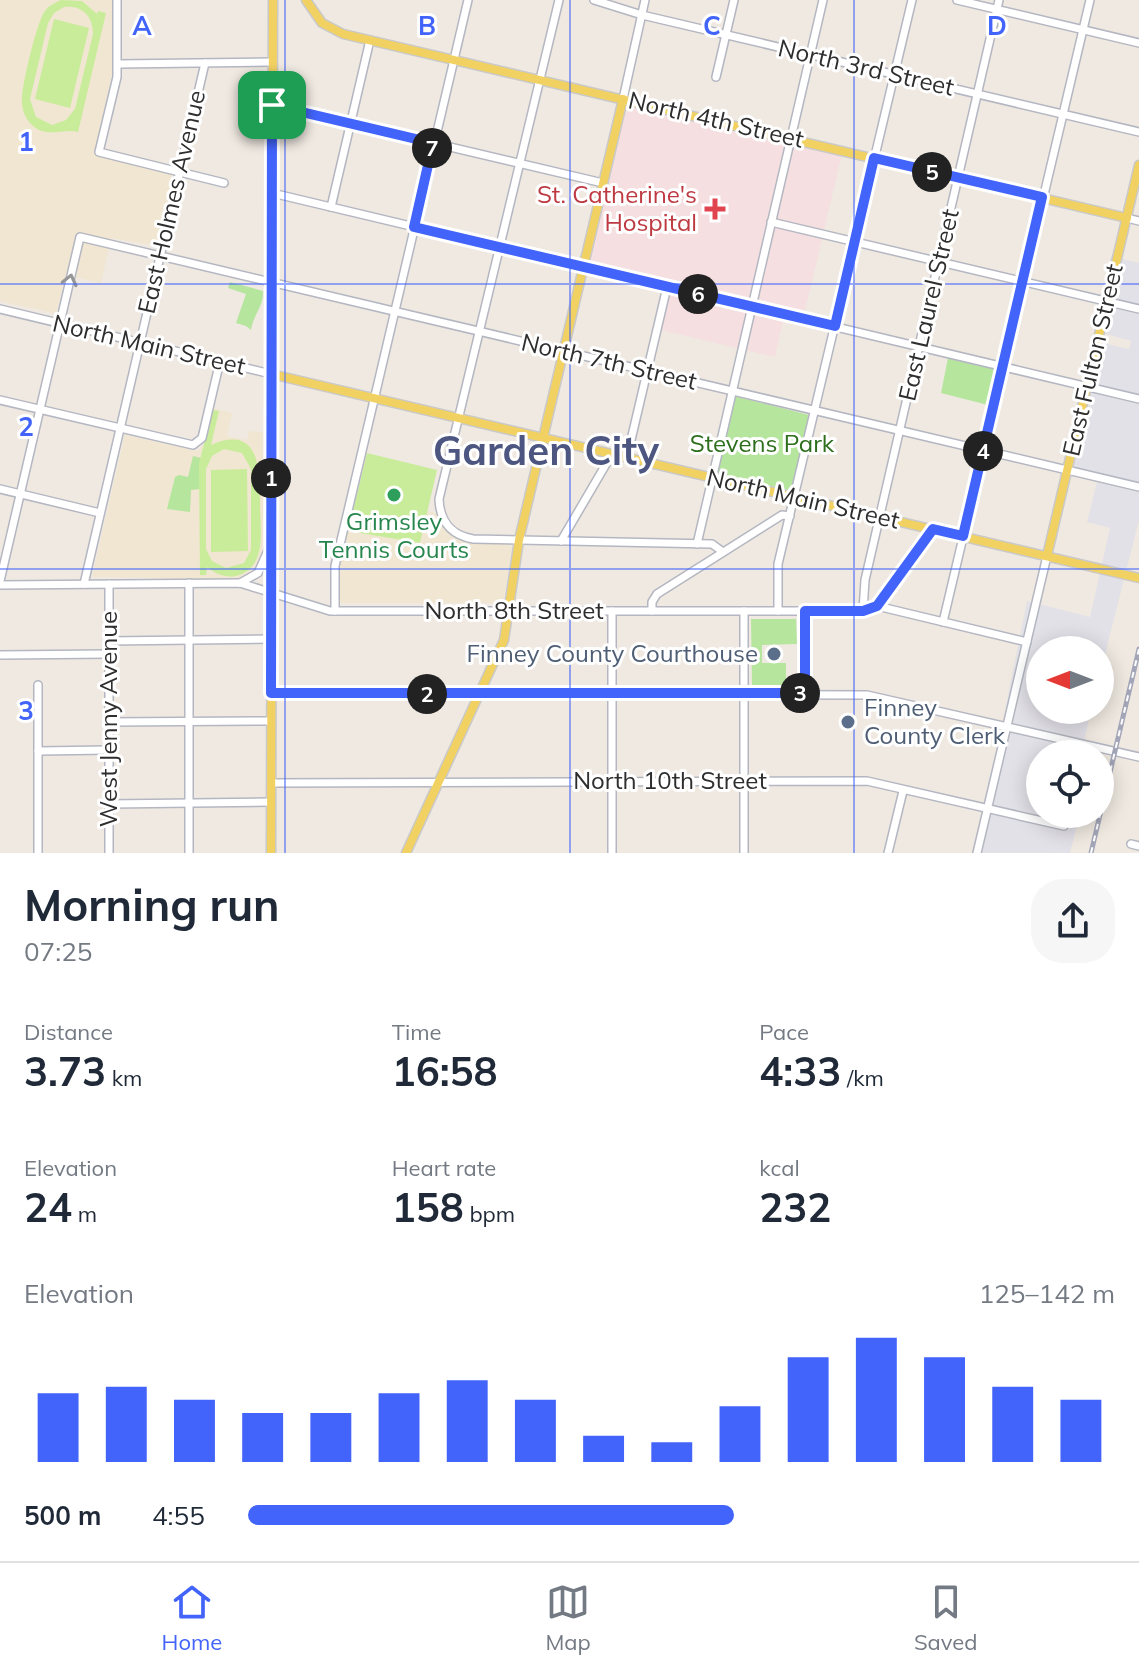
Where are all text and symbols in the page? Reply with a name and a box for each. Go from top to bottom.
text: A [132,9,152,42]
text: B [418,9,436,42]
text: C [703,9,721,42]
text: D [987,9,1007,42]
street label: North 3rd Street [775,32,957,102]
pin [238,71,306,139]
icon: arrive [250,83,294,127]
street label: North 4th Street [626,84,807,154]
street label: East Holmes Avenue [131,87,211,316]
text: 1 [18,125,34,158]
pin: 7 [412,128,452,168]
text: 7 [425,134,439,162]
pin: 5 [912,152,952,192]
text: 5 [925,158,939,186]
place label: St. Catherine's Hospital [537,179,697,237]
marker: St. Catherine's Hospital [704,198,726,220]
street label: East Laurel Street [891,206,965,404]
street label: East Fulton Street [1055,261,1129,459]
one-way arrow [60,274,77,288]
pin: 6 [678,274,718,314]
text: 6 [691,280,705,308]
street label: North Main Street [50,307,249,381]
street label: North 7th Street [519,326,700,396]
text: 2 [18,410,34,443]
district label: Garden City [433,425,660,475]
park label: Stevens Park [690,428,835,458]
pin: 4 [963,431,1003,471]
text: 4 [976,437,990,465]
pin: 1 [251,458,291,498]
street label: North Main Street [704,461,903,535]
text: 1 [264,464,278,492]
marker: Grimsley Tennis Courts [385,486,403,504]
place label: Grimsley Tennis Courts [319,506,469,564]
street label: North 8th Street [424,595,604,625]
street label: West Jenny Avenue [93,611,123,827]
north arrow [1026,636,1114,724]
map controls [1026,636,1114,828]
place label: Finney County Courthouse [467,638,758,668]
marker: Finney County Courthouse [765,645,783,663]
pin: 3 [780,673,820,713]
pin: 2 [407,674,447,714]
text: 3 [793,679,807,707]
text: 2 [420,680,434,708]
place label: Finney County Clerk [864,692,1006,750]
text: 3 [18,694,34,727]
marker: Finney County Clerk [839,713,857,731]
button: locate [1026,740,1114,828]
street label: North 10th Street [573,765,767,795]
text: Morning run [24,877,280,932]
button: share [1031,879,1115,963]
text: 07:25 [24,935,92,968]
text: Distance [24,1018,113,1046]
text: Time [392,1018,441,1046]
text: Pace [759,1018,809,1046]
text: 3.73 [24,1046,106,1096]
text: 16:58 [392,1046,498,1096]
text: 4:33 [759,1046,841,1096]
text: km [106,1064,142,1092]
text: /km [841,1064,884,1092]
text: Elevation [24,1154,117,1182]
text: Heart rate [392,1154,496,1182]
text: kcal [759,1154,800,1182]
text: 24 [24,1182,72,1232]
text: 158 [392,1182,464,1232]
text: 232 [759,1182,831,1232]
text: m [72,1200,97,1228]
text: bpm [464,1200,515,1228]
text: Elevation [24,1277,134,1310]
text: 125–142 m [979,1277,1115,1310]
text: 500 m [24,1499,101,1532]
text: 4:55 [152,1499,205,1532]
tab: Home [162,1580,222,1656]
tab: Map [545,1580,591,1656]
tab: Saved [914,1580,977,1656]

